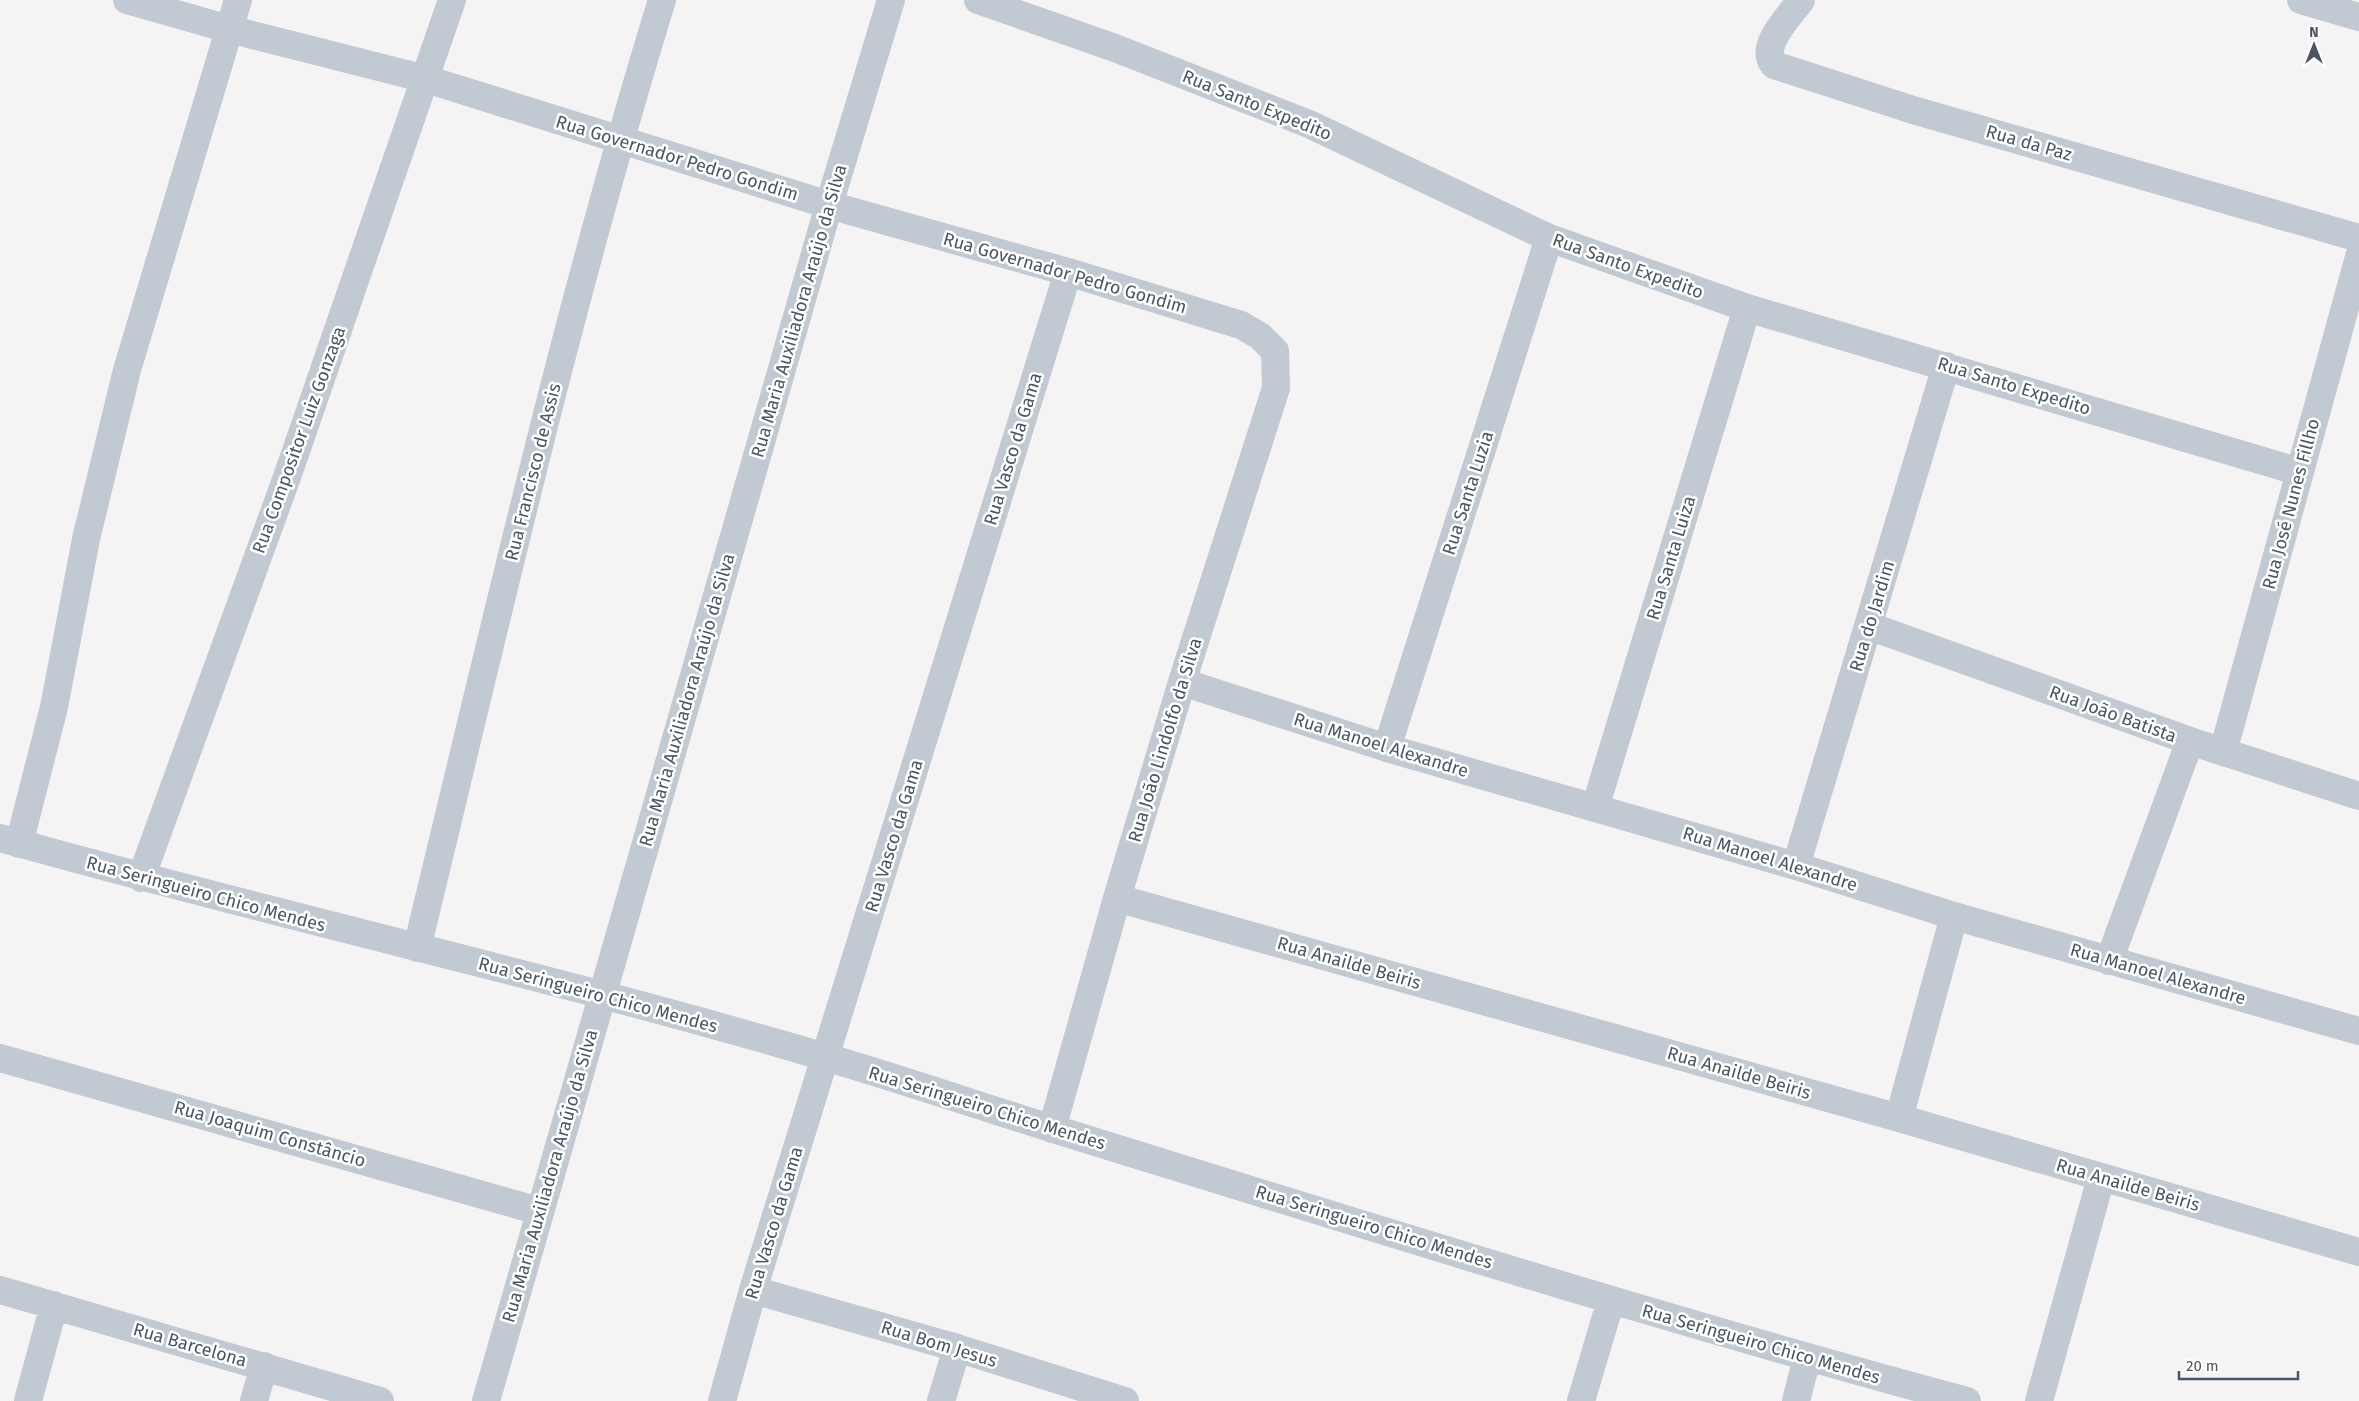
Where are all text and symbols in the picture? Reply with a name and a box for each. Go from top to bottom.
north arrow [2289,20,2339,70]
text: N [2309,24,2319,41]
street label: Rua Santo Expedito [1179,65,1335,145]
street label: Rua Governador Pedro Gondim [553,111,801,205]
street label: Rua da Paz [1983,120,2075,166]
street label: Rua Maria Auxiliadora Araújo da Silva [747,162,851,460]
street label: Rua Governador Pedro Gondim [941,228,1189,318]
street label: Rua Santo Expedito [1550,228,1706,304]
street label: Rua Compositor Luiz Gonzaga [248,323,350,557]
street label: Rua Santo Expedito [1935,352,2093,420]
street label: Rua Vasco da Gama [979,370,1047,528]
street label: Rua Francisco de Assis [500,381,566,563]
street label: Rua José Nunes Fillho [2258,416,2324,592]
street label: Rua Santa Luzia [1438,428,1498,558]
street label: Rua Santa Luiza [1642,493,1700,623]
street label: Rua Maria Auxiliadora Araújo da Silva [635,551,739,849]
street label: Rua do Jardim [1845,558,1899,674]
street label: Rua João Lindolfo da Silva [1123,635,1207,845]
street label: Rua João Batista [2046,681,2180,747]
street label: Rua Manoel Alexandre [1291,708,1471,782]
street label: Rua Vasco da Gama [860,757,928,915]
street label: Rua Manoel Alexandre [1680,822,1860,896]
street label: Rua Seringueiro Chico Mendes [84,851,328,937]
street label: Rua Anailde Beiris [1275,932,1423,994]
street label: Rua Manoel Alexandre [2068,938,2248,1010]
street label: Rua Seringueiro Chico Mendes [476,952,720,1038]
street label: Rua Maria Auxiliadora Araújo da Silva [498,1027,602,1325]
street label: Rua Anailde Beiris [1665,1042,1813,1104]
street label: Rua Seringueiro Chico Mendes [866,1061,1108,1155]
street label: Rua Joaquim Constâncio [172,1096,368,1172]
street label: Rua Vasco da Gama [740,1144,808,1302]
street label: Rua Anailde Beiris [2054,1154,2202,1216]
street label: Rua Seringueiro Chico Mendes [1253,1180,1495,1274]
street label: Rua Seringueiro Chico Mendes [1639,1299,1883,1389]
street label: Rua Bom Jesus [878,1316,1000,1372]
street label: Rua Barcelona [131,1318,249,1372]
scale bar [2179,1348,2298,1380]
text: 20 m [2186,1357,2219,1375]

